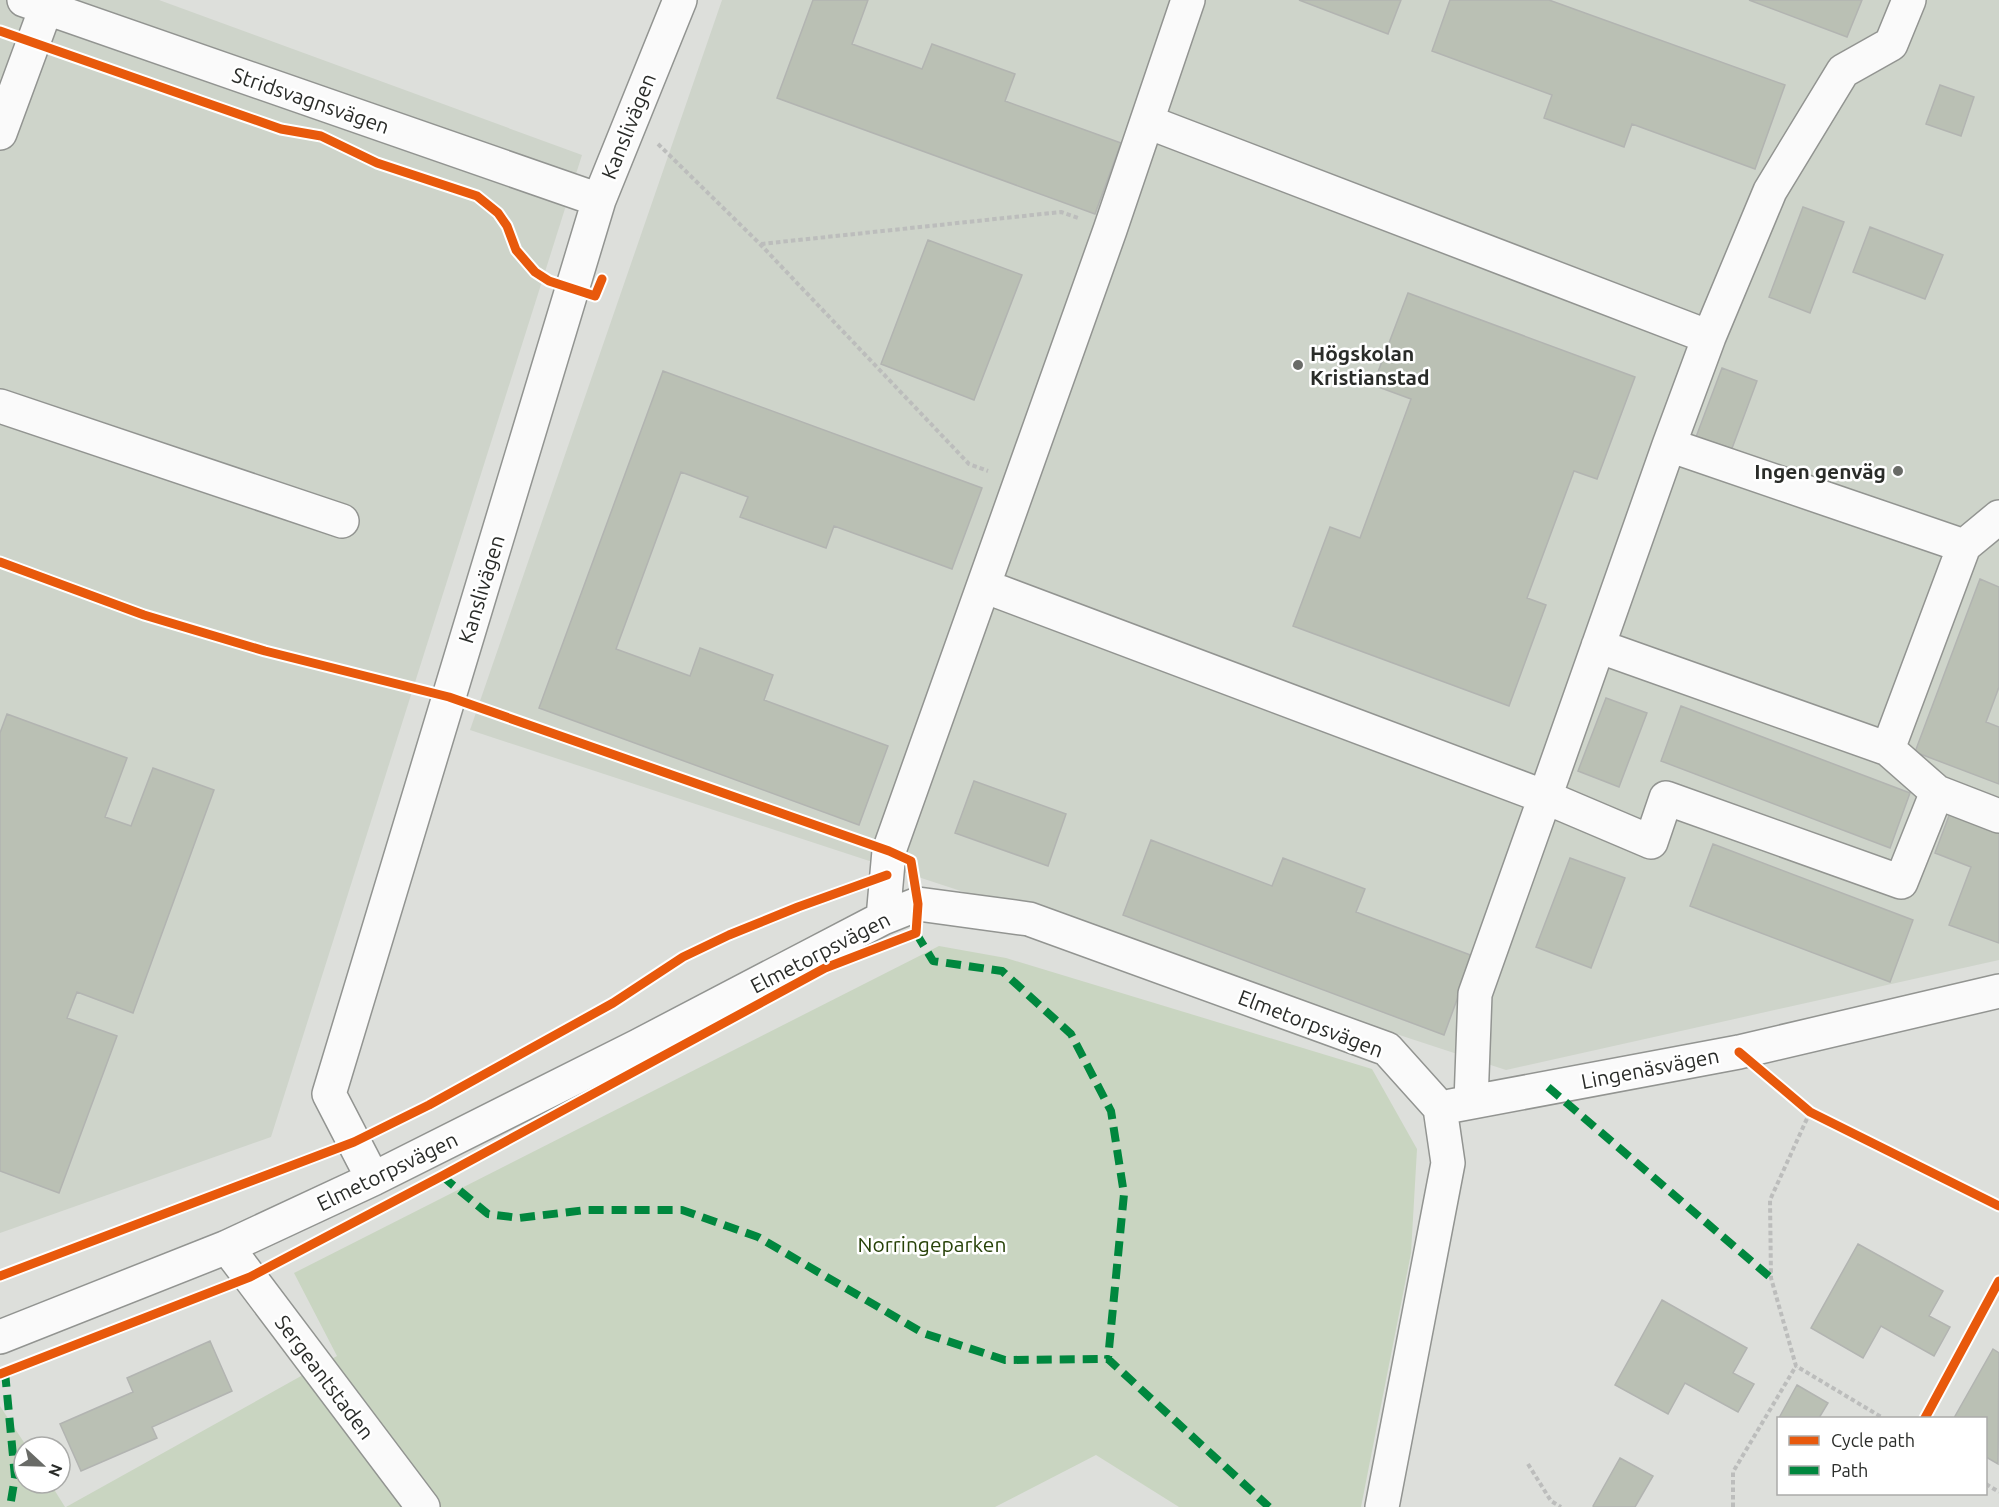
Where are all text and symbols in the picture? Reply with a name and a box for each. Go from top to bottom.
street label: Stridsvagnsvägen [229,62,393,138]
street label: Kanslivägen [596,70,660,182]
place label: Högskolan Kristianstad [1310,341,1430,389]
marker: Högskolan Kristianstad [1291,358,1305,372]
place label: Ingen genväg [1754,459,1886,483]
marker: Ingen genväg [1891,464,1905,478]
street label: Kanslivägen [453,532,509,646]
street label: Elmetorpsvägen [746,906,894,998]
street label: Elmetorpsvägen [1235,984,1387,1062]
street label: Lingenäsvägen [1579,1043,1721,1093]
street label: Elmetorpsvägen [313,1127,461,1215]
park label: Norringeparken [858,1232,1006,1256]
street label: Sergeantstaden [271,1310,379,1444]
legend [1777,1417,1987,1495]
text: Cycle path [1831,1430,1915,1450]
north arrow [12,1435,72,1495]
text: Path [1831,1460,1868,1480]
text: N [45,1462,66,1480]

